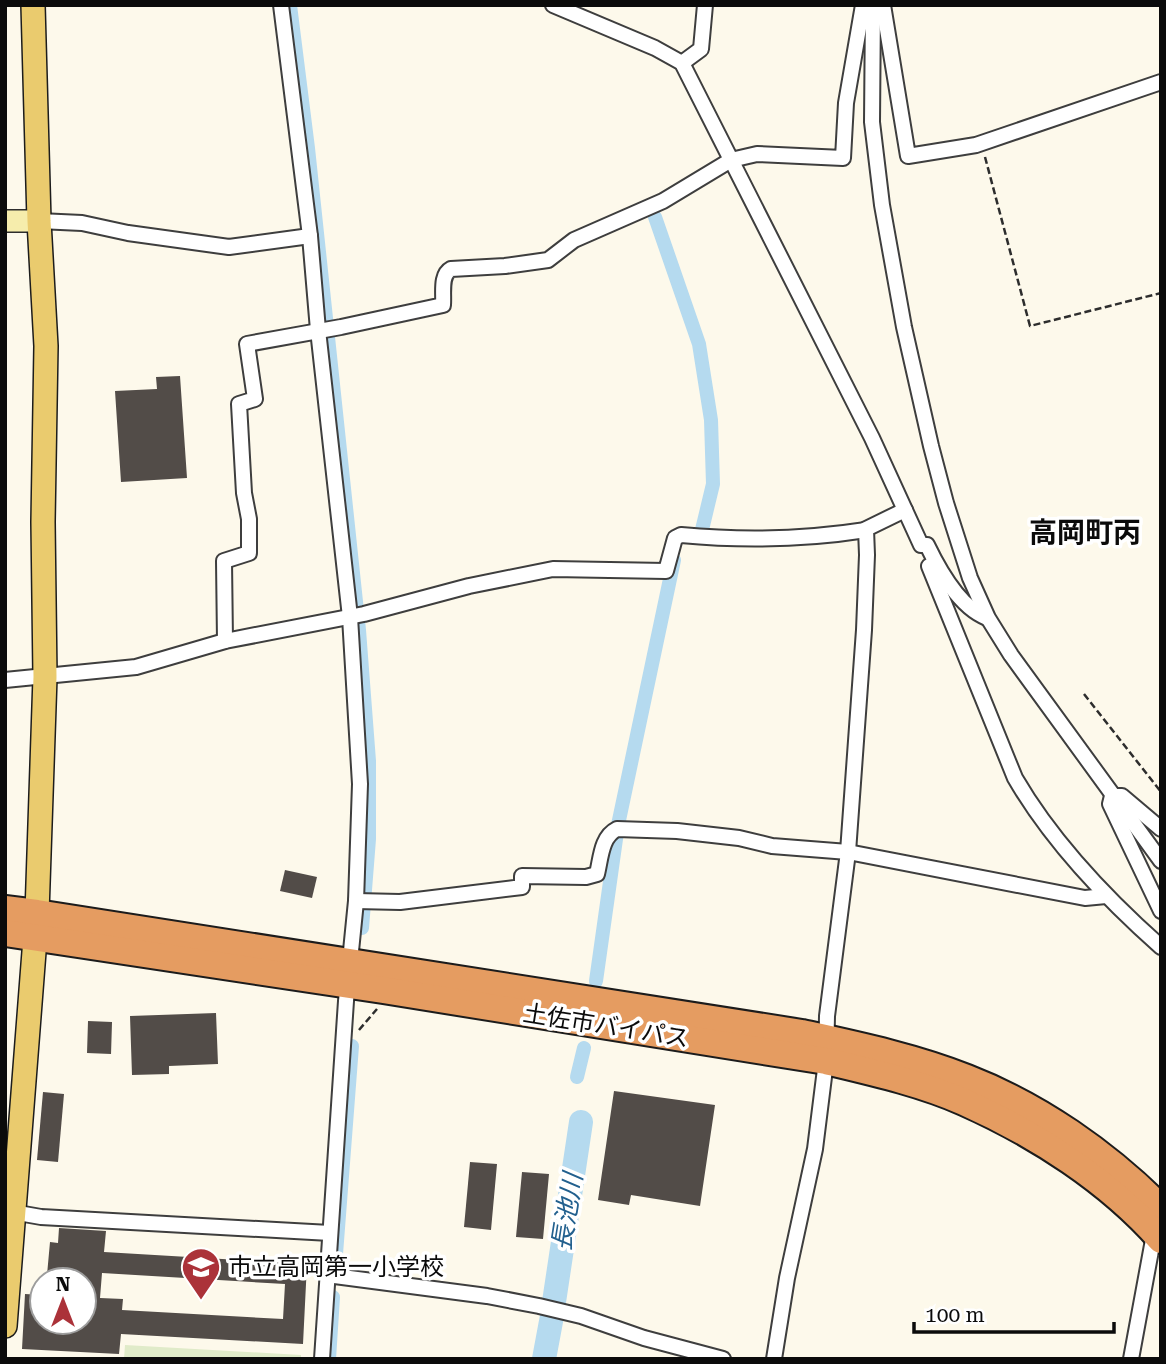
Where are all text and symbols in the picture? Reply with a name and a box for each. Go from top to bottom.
district label: 高岡町丙 [1029,516,1141,549]
street label: 土佐市バイパス [521,999,691,1053]
water label: 長池川 [546,1168,588,1253]
school or university icon: 市立高岡第一小学校 [180,1246,222,1301]
place label: 市立高岡第一小学校 [228,1253,444,1281]
north arrow [28,1266,98,1336]
text: N [56,1273,71,1296]
scale bar [914,1290,1114,1334]
text: 100 m [925,1303,985,1327]

